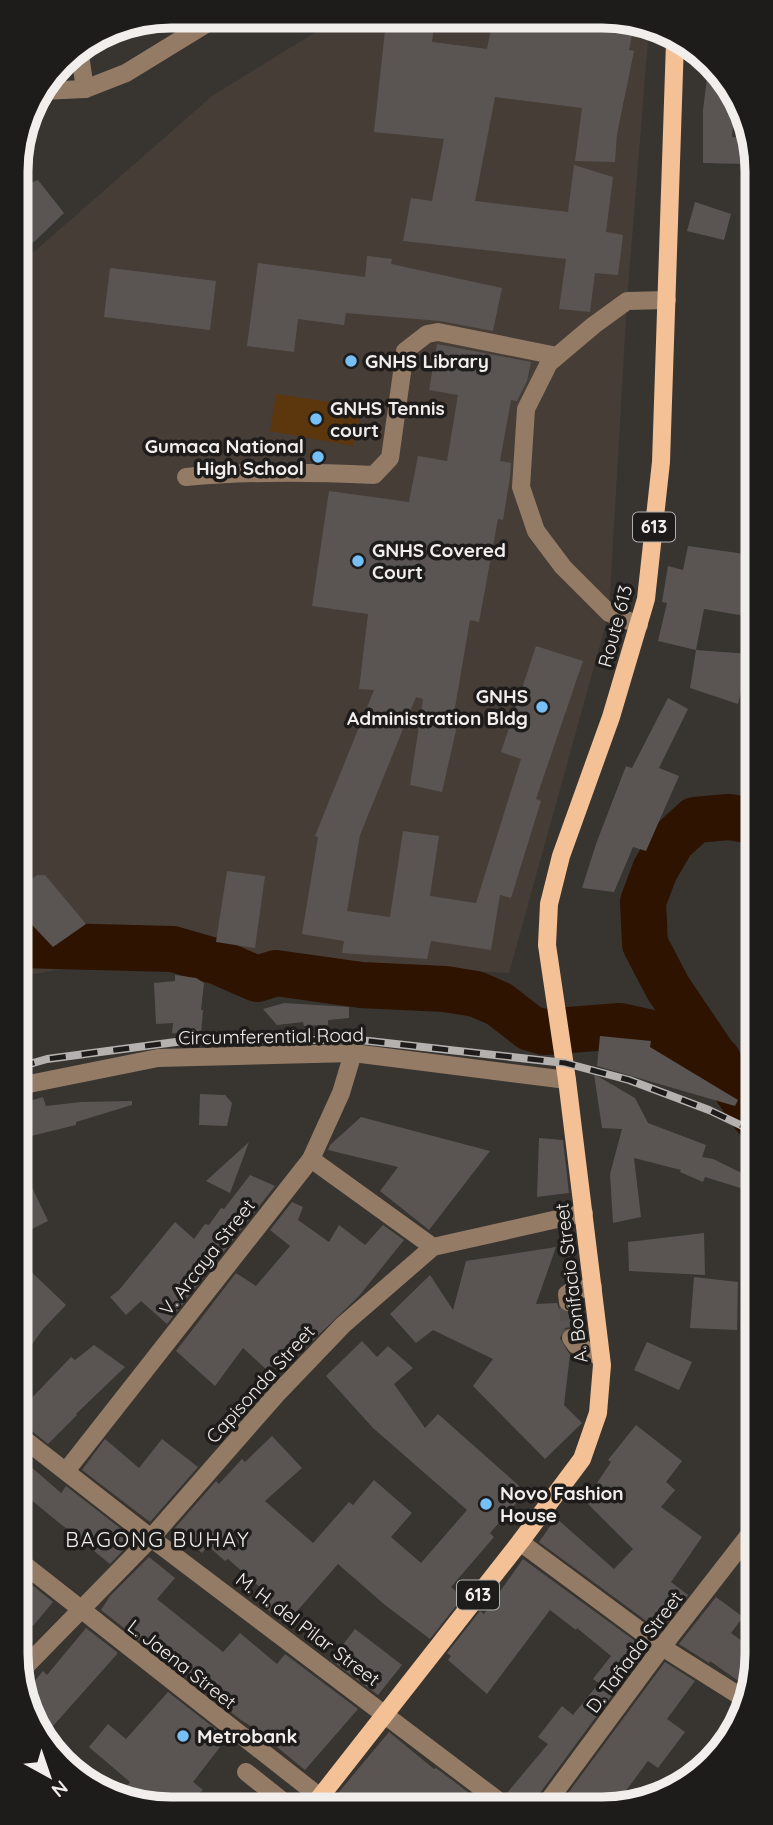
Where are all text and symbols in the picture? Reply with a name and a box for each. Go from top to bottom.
place label: GNHS Library [365,349,489,373]
marker: GNHS Library [343,353,359,369]
place label: GNHS Tennis court [330,396,445,442]
marker: GNHS Tennis court [308,411,324,427]
place label: Gumaca National High School [145,434,304,480]
marker: Gumaca National High School [310,449,326,465]
road number: 613 [633,512,675,542]
place label: GNHS Covered Court [372,538,506,584]
marker: GNHS Covered Court [350,553,366,569]
street label: Route 613 [592,582,638,670]
place label: GNHS Administration Bldg [347,684,528,730]
marker: GNHS Administration Bldg [534,699,550,715]
street label: Circumferential Road [178,1022,364,1050]
street label: V. Arcaya Street [154,1194,260,1320]
street label: A. Bonifacio Street [549,1202,593,1364]
street label: Capisonda Street [201,1320,319,1448]
place label: Novo Fashion House [500,1481,624,1527]
marker: Novo Fashion House [478,1496,494,1512]
district label: BAGONG BUHAY [65,1526,251,1552]
street label: M. H. del Pilar Street [231,1567,385,1691]
road number: 613 [457,1580,499,1610]
street label: D. Tañada Street [580,1586,688,1718]
street label: L. Jaena Street [123,1614,241,1714]
place label: Metrobank [197,1724,297,1748]
marker: Metrobank [175,1728,191,1744]
north arrow [14,1741,84,1811]
text: N [47,1775,73,1803]

